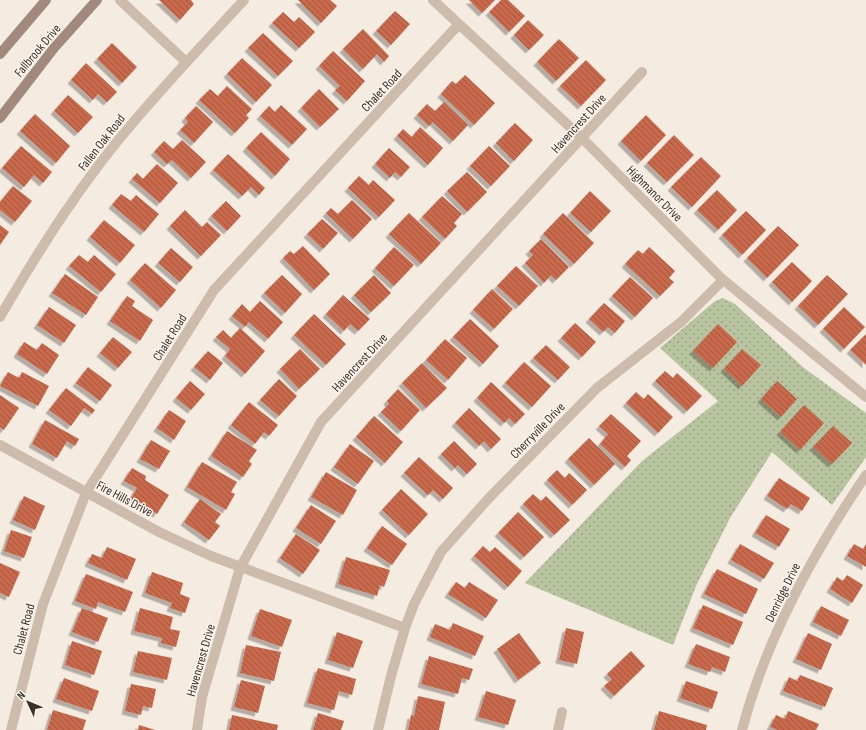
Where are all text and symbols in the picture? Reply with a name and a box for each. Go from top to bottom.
street label: Fallbrook Drive [11,21,64,80]
street label: Chalet Road [358,66,405,115]
street label: Havencrest Drive [548,91,610,157]
street label: Fallen Oak Road [75,111,129,174]
street label: Highmanor Drive [623,162,686,225]
street label: Chalet Road [149,311,190,364]
street label: Havencrest Drive [328,330,391,395]
street label: Cherryville Drive [507,399,568,462]
street label: Fire Hills Drive [94,477,156,520]
street label: Denridge Drive [762,560,804,625]
street label: Chalet Road [9,602,38,657]
street label: Havencrest Drive [183,622,219,698]
north arrow [8,682,48,722]
text: N [14,689,28,702]

